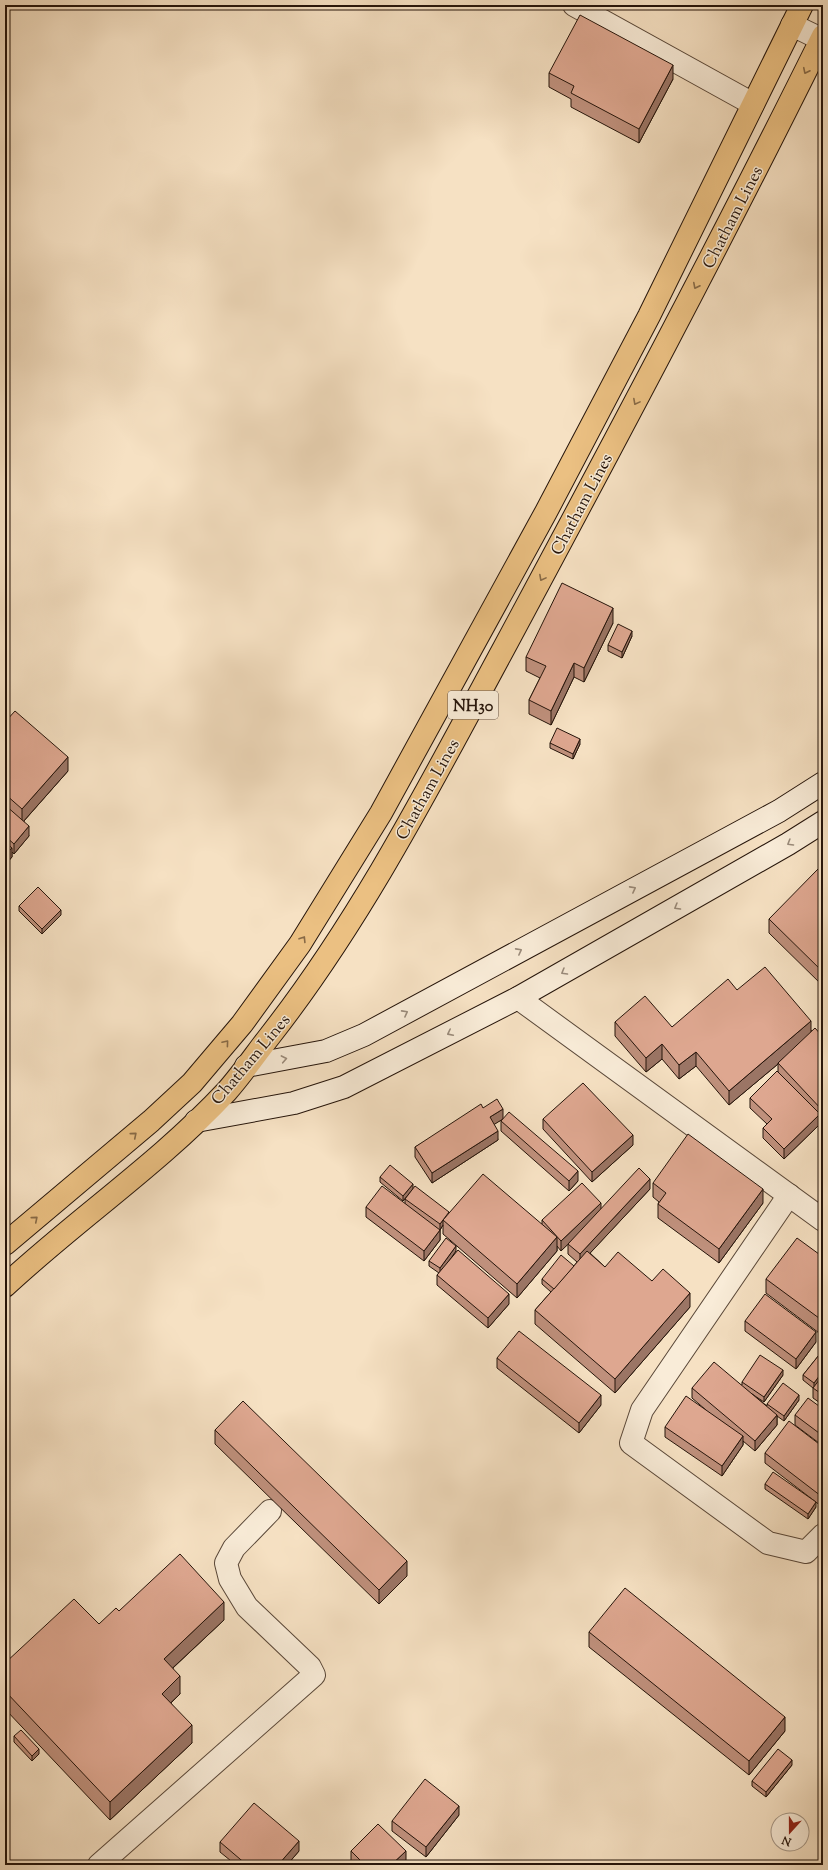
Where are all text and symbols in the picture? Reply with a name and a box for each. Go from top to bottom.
one-way arrow [803,66,810,74]
street label: Chatham Lines [698,162,770,273]
one-way arrow [693,282,701,290]
one-way arrow [634,398,641,405]
street label: Chatham Lines [546,449,620,560]
one-way arrow [539,574,546,581]
road number: NH30 [448,691,498,719]
street label: Chatham Lines [391,735,467,845]
one-way arrow [787,838,794,845]
one-way arrow [629,887,637,894]
one-way arrow [674,903,681,910]
one-way arrow [298,936,306,943]
one-way arrow [515,948,522,956]
one-way arrow [561,967,568,974]
street label: Chatham Lines [206,1009,297,1111]
one-way arrow [400,1010,408,1017]
one-way arrow [446,1028,454,1036]
one-way arrow [221,1040,228,1048]
one-way arrow [281,1055,287,1063]
one-way arrow [130,1133,137,1140]
one-way arrow [30,1216,38,1223]
north arrow [770,1812,810,1852]
text: N [780,1831,795,1850]

